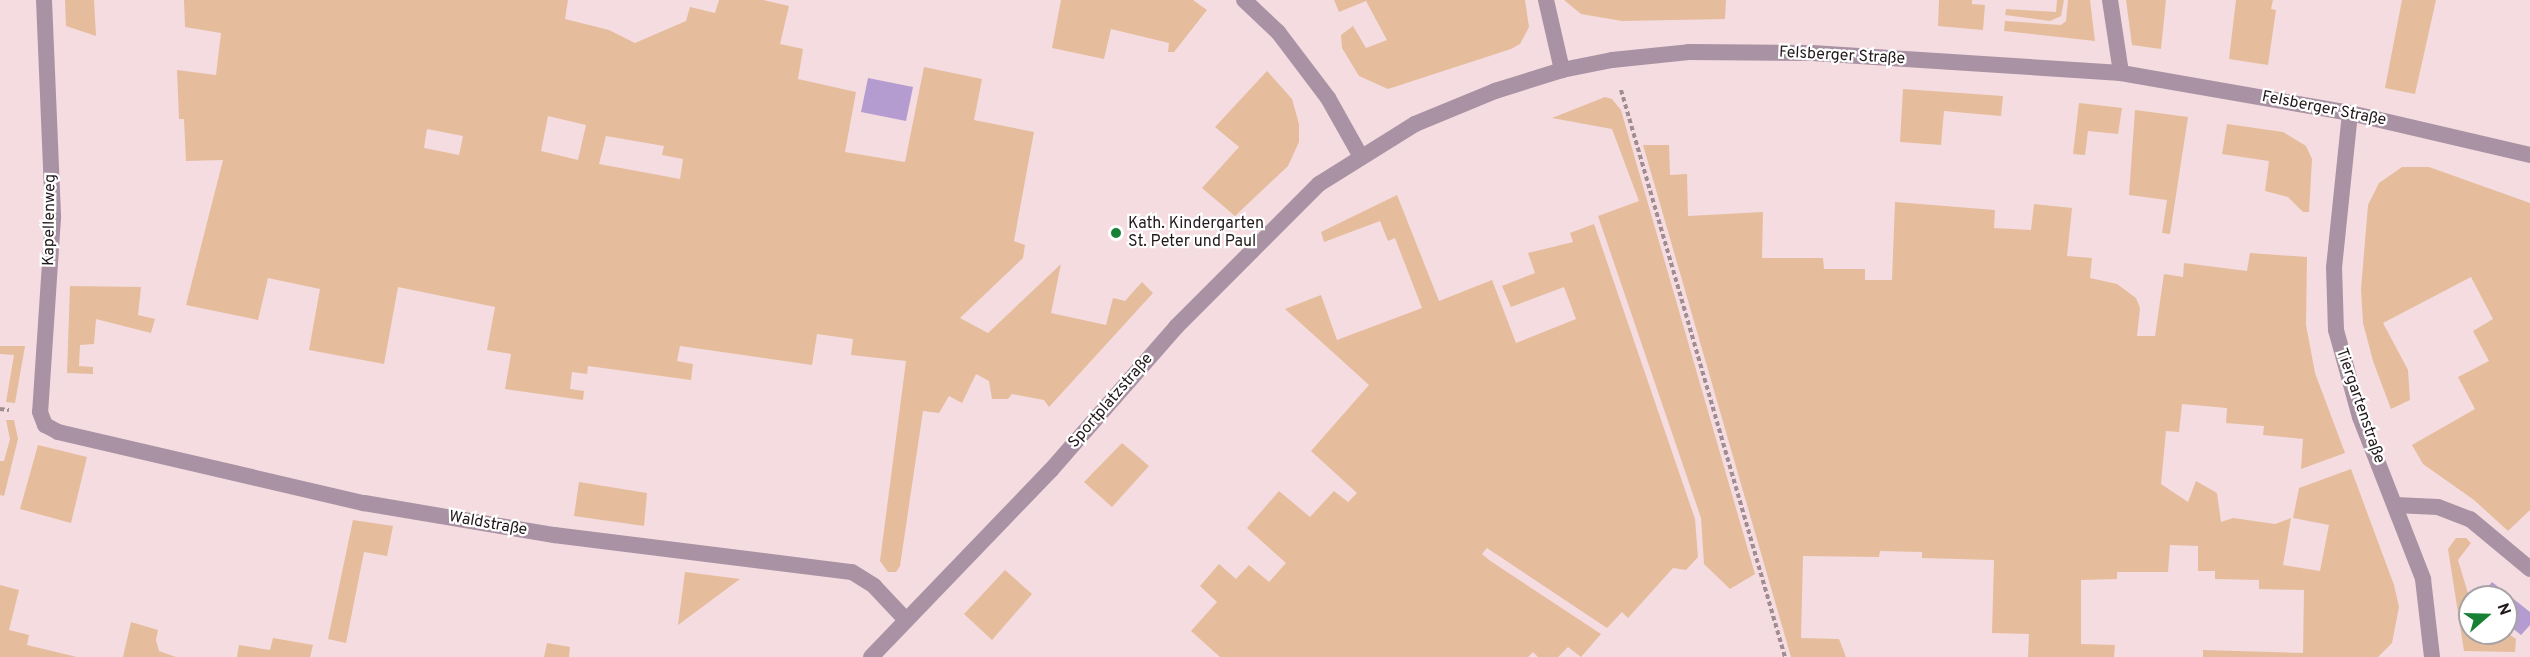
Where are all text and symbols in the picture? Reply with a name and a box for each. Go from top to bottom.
street label: Felsberger Straße [1779,43,1905,69]
street label: Felsberger Straße [2260,88,2388,130]
street label: Kapellenweg [40,174,60,266]
place label: Kath. Kindergarten St. Peter und Paul [1128,214,1264,252]
marker: Kath. Kindergarten St. Peter und Paul [1109,226,1123,240]
street label: Tiergartenstraße [2331,346,2389,466]
street label: Sportplatzstraße [1065,350,1157,452]
street label: Waldstraße [447,508,529,540]
north arrow [2458,585,2518,645]
text: N [2492,601,2514,618]

